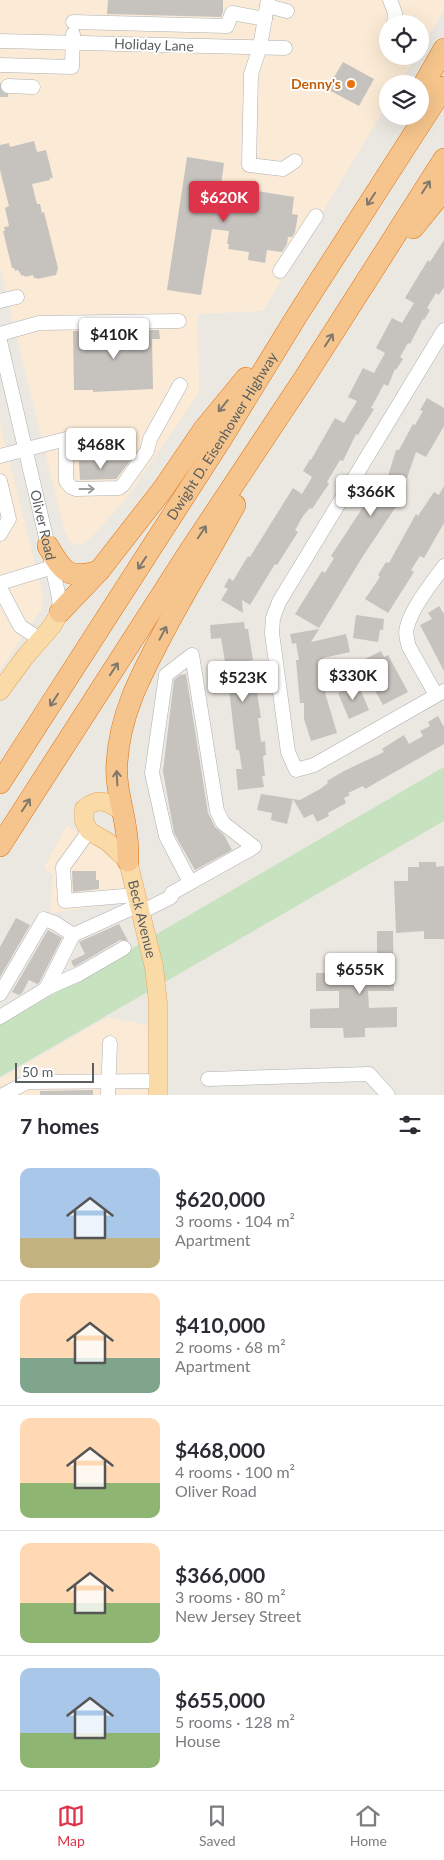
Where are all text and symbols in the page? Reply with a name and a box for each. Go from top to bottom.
map controls [379,15,429,125]
button: locate [379,15,429,65]
street label: Holiday Lane [114,35,194,54]
place label: Denny's [291,75,341,92]
button: layers [379,75,429,125]
marker: Denny's [345,78,357,90]
pin: $620K [189,180,259,223]
one-way arrow [421,180,431,194]
text: $620K [200,187,248,206]
one-way arrow [366,192,376,206]
pin: $410K [79,318,149,360]
text: $410K [90,324,138,343]
one-way arrow [325,333,335,347]
street label: Dwight D. Eisenhower Highway [163,348,281,523]
one-way arrow [217,399,228,412]
pin: $468K [66,428,136,470]
text: $468K [77,434,125,453]
pin: $366K [336,474,406,517]
text: $366K [347,481,395,500]
one-way arrow [78,484,94,494]
street label: Oliver Road [27,488,60,562]
one-way arrow [197,525,208,539]
one-way arrow [137,556,147,570]
one-way arrow [159,626,168,641]
pin: $330K [318,658,388,701]
pin: $523K [208,660,278,703]
one-way arrow [110,662,120,676]
text: $330K [329,665,377,684]
text: $523K [219,667,267,686]
one-way arrow [49,692,59,706]
one-way arrow [113,770,122,786]
one-way arrow [22,799,32,813]
street label: Beck Avenue [125,878,160,960]
pin: $655K [325,952,395,995]
text: $655K [336,959,384,978]
scale bar [15,1060,94,1083]
text: 50 m [22,1063,53,1080]
icon: filters [396,1111,424,1139]
text: 7 homes [20,1113,99,1138]
text: $620,000 [175,1186,265,1211]
icon: home [60,1188,120,1248]
text: 3 rooms · 104 m² [175,1211,295,1230]
text: Apartment [175,1230,250,1249]
text: $410,000 [175,1312,265,1337]
icon: home [60,1313,120,1373]
text: 2 rooms · 68 m² [175,1337,286,1356]
text: Apartment [175,1356,250,1375]
text: $468,000 [175,1437,265,1462]
icon: home [60,1438,120,1498]
text: 4 rooms · 100 m² [175,1462,295,1481]
text: Oliver Road [175,1481,257,1500]
text: $366,000 [175,1562,265,1587]
icon: home [60,1563,120,1623]
text: 3 rooms · 80 m² [175,1587,286,1606]
text: New Jersey Street [175,1606,301,1625]
text: $655,000 [175,1687,265,1712]
icon: home [60,1688,120,1748]
text: 5 rooms · 128 m² [175,1712,295,1731]
text: House [175,1731,220,1750]
tab: Map [57,1802,85,1849]
tab: Saved [199,1802,236,1849]
tab: Home [350,1802,387,1849]

